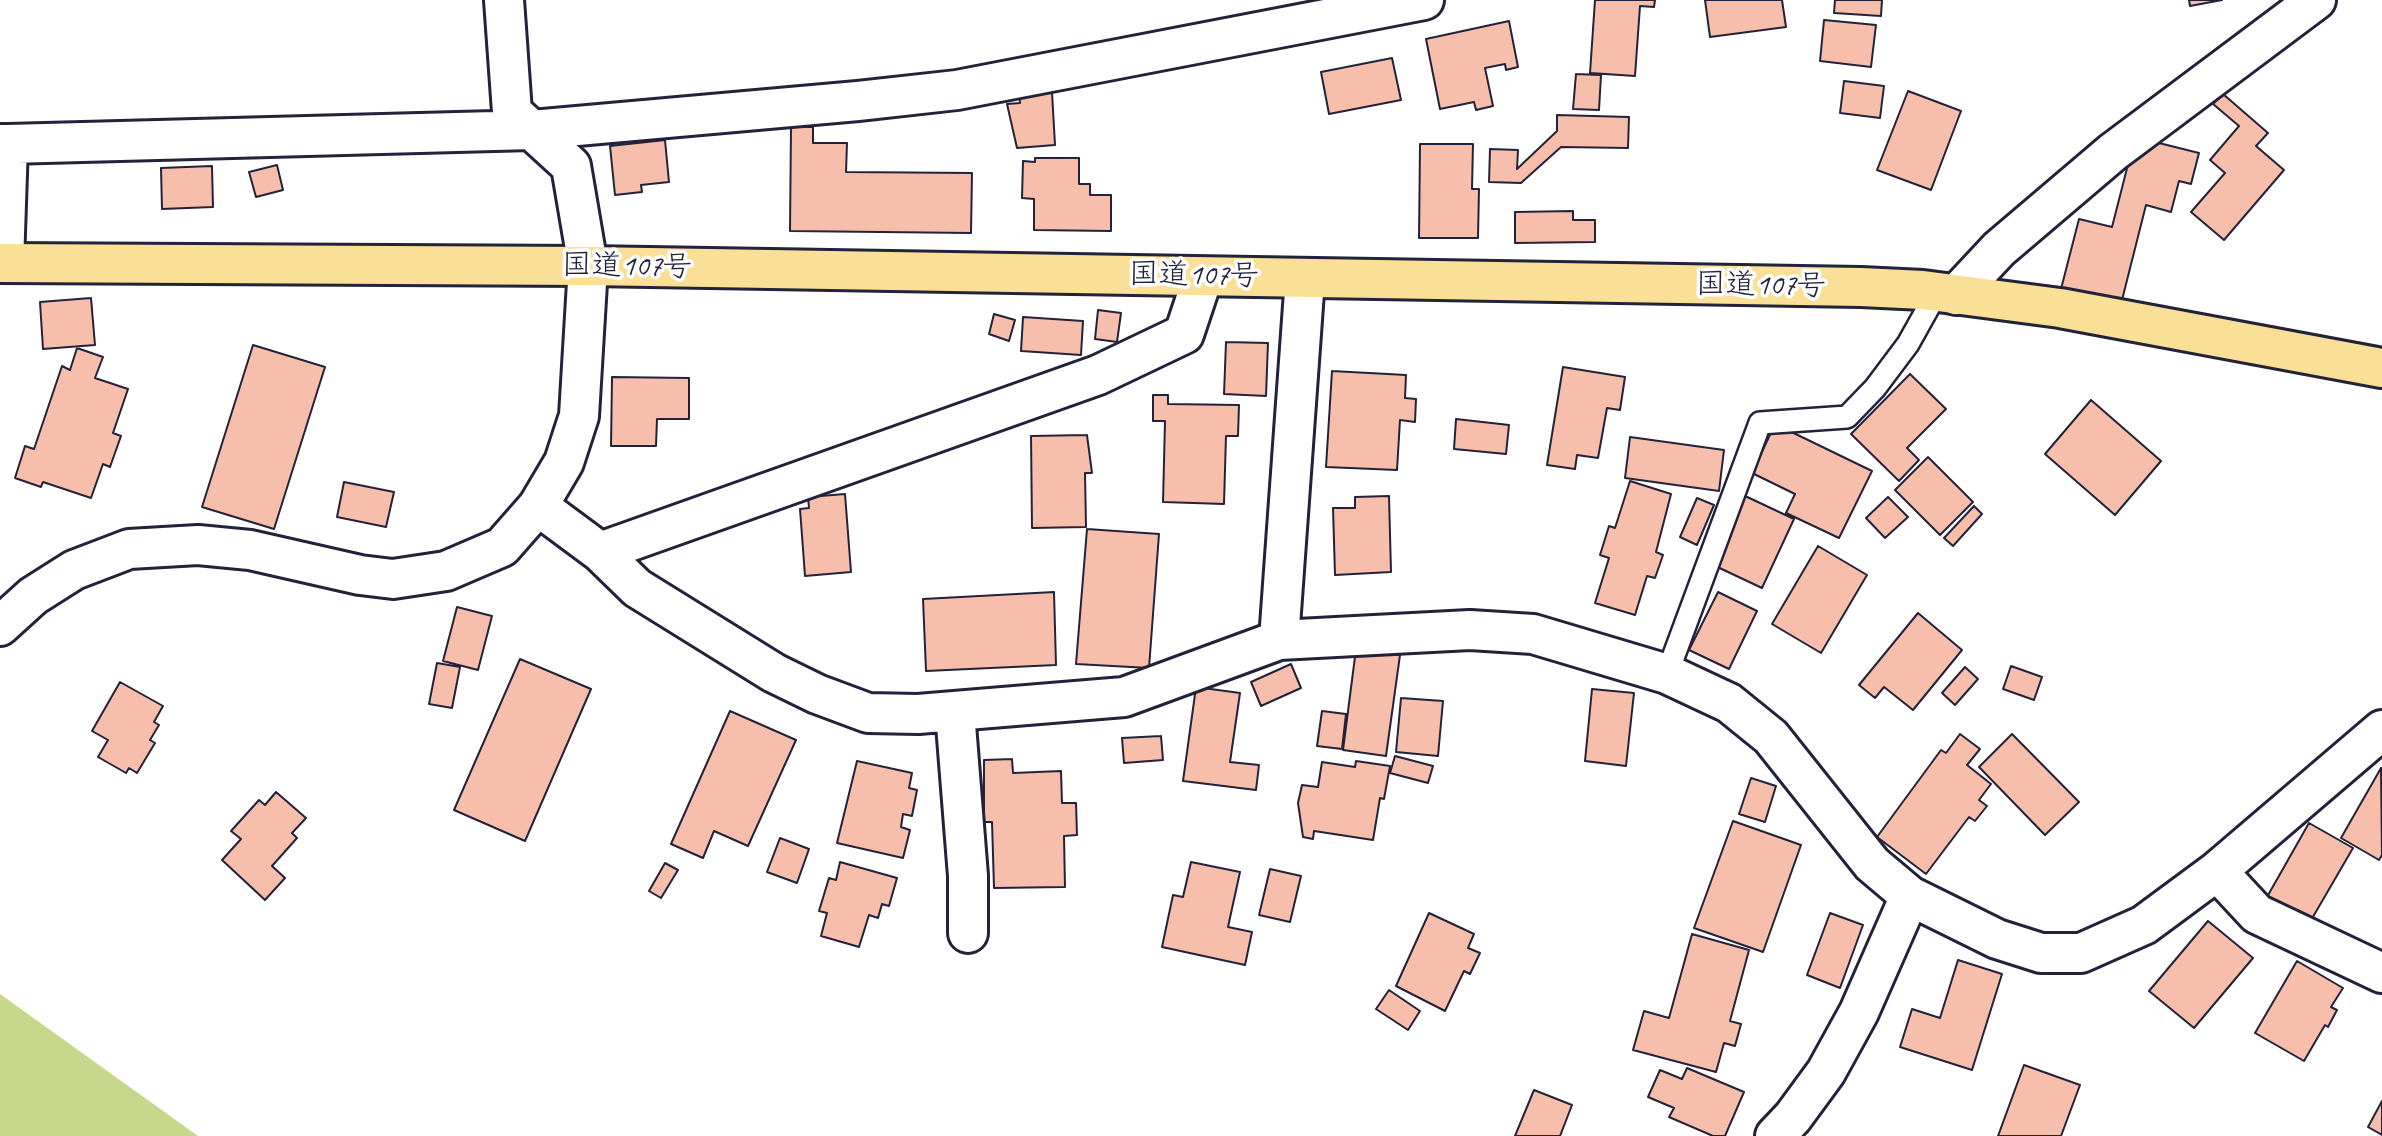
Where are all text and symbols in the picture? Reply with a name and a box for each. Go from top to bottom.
street label: 国道107号 [561,248,693,286]
street label: 国道107号 [1128,257,1260,295]
street label: 国道107号 [1695,267,1827,305]

